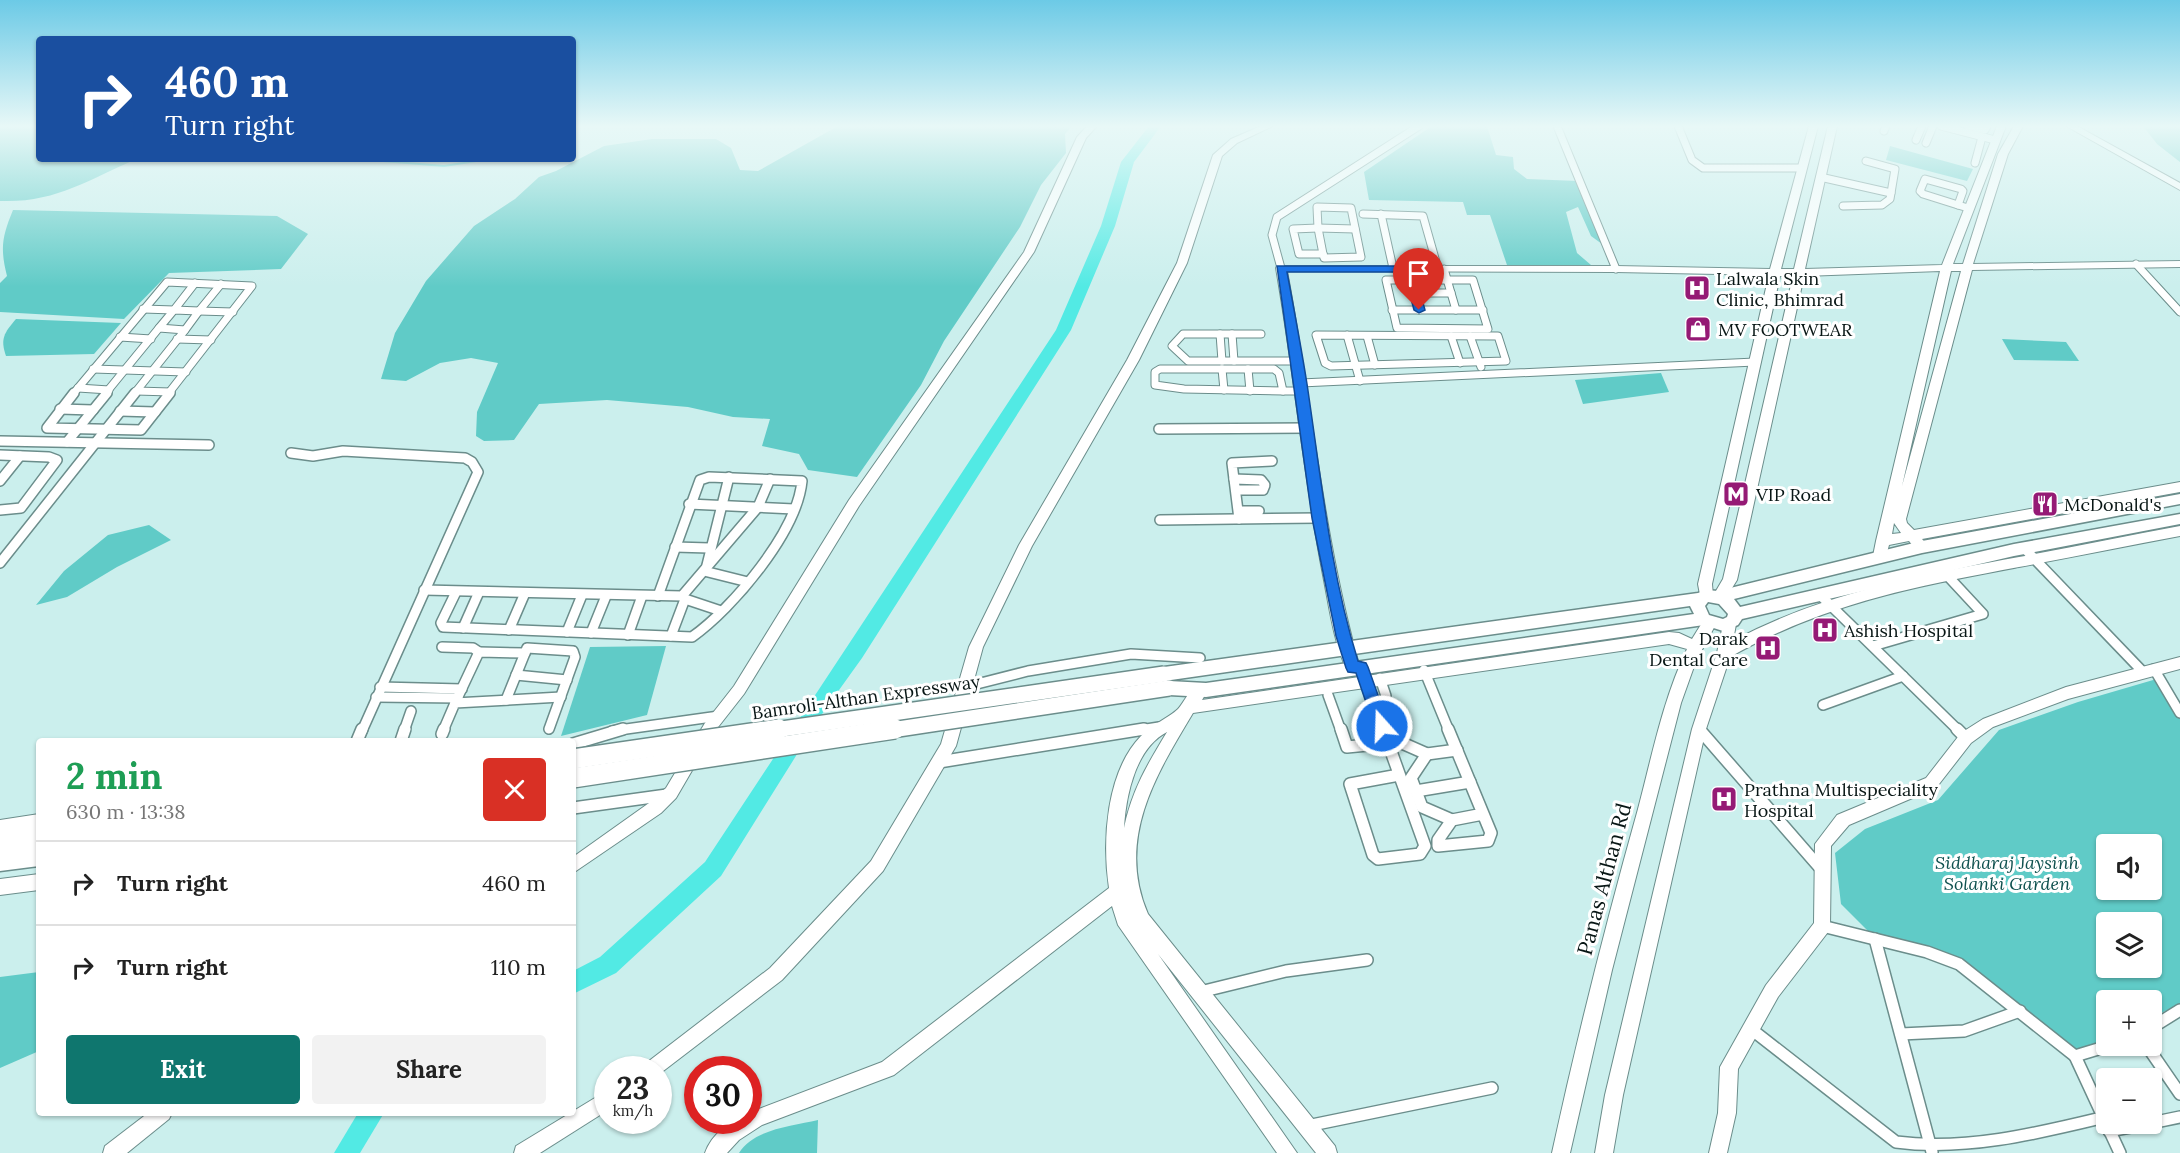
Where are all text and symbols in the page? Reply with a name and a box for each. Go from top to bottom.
text: 460 m [165,55,289,109]
icon: right [66,60,144,138]
text: Turn right [165,108,294,142]
pin [1393,248,1444,310]
icon: arrive [1402,257,1435,290]
place label: Lalwala Skin Clinic, Bhimrad [1716,267,1844,311]
hospital icon: Lalwala Skin Clinic, Bhimrad [1682,273,1712,303]
shop icon: MV FOOTWEAR [1683,314,1713,344]
place label: MV FOOTWEAR [1718,318,1853,341]
metro station icon: VIP Road [1721,479,1751,509]
place label: VIP Road [1755,483,1831,506]
restaurant icon: McDonald's [2030,489,2060,519]
place label: McDonald's [2064,493,2162,516]
hospital icon: Ashish Hospital [1810,615,1840,645]
place label: Ashish Hospital [1843,619,1973,642]
place label: Darak Dental Care [1649,627,1748,671]
hospital icon: Darak Dental Care [1753,633,1783,663]
street label: Bamroli-Althan Expressway [750,670,982,724]
position arrow [1350,694,1414,758]
text: 2 min [66,753,163,799]
button: close [483,758,546,821]
place label: Prathna Multispeciality Hospital [1744,778,1939,822]
hospital icon: Prathna Multispeciality Hospital [1709,784,1739,814]
text: 630 m · 13:38 [66,799,186,824]
street label: Panas Althan Rd [1571,800,1637,958]
map controls [2096,834,2162,1134]
button: sound [2096,834,2162,900]
park label: Siddharaj Jaysinh Solanki Garden [1935,851,2080,895]
icon: right [66,867,99,900]
text: Turn right [117,869,228,897]
text: 460 m [482,869,546,897]
button: layers [2096,912,2162,978]
icon: right [66,951,99,984]
text: Turn right [117,953,228,981]
text: 110 m [491,953,546,981]
button: + [2096,990,2162,1056]
button: Exit [66,1035,300,1104]
button: Share [312,1035,546,1104]
speed limit sign: 30 [684,1056,762,1134]
button: − [2096,1068,2162,1134]
text: 23 [617,1069,649,1107]
text: km/h [613,1101,653,1120]

